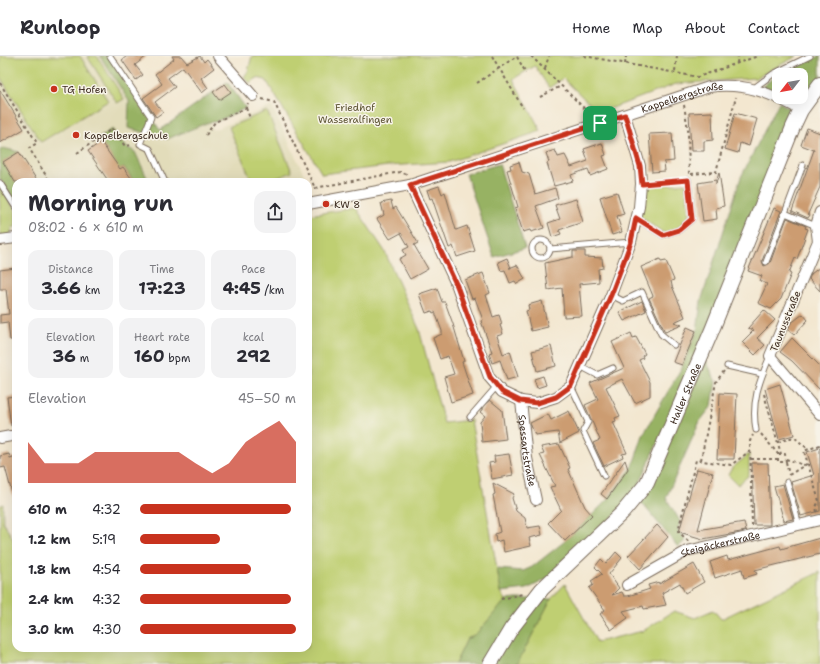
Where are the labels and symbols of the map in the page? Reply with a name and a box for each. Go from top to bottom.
north arrow [772,68,808,104]
street label: Kappelbergstraße [639,80,724,116]
place label: TG Hofen [62,83,106,96]
marker: TG Hofen [49,84,59,94]
park label: Friedhof Wasseralfingen [318,101,392,126]
pin [583,106,617,140]
place label: Kappelbergschule [84,129,169,142]
marker: Kappelbergschule [71,130,81,140]
place label: KW 8 [334,198,360,211]
marker: KW 8 [321,199,331,209]
street label: Taunusstraße [767,288,804,354]
street label: Haller Straße [667,361,704,426]
street label: Spessartstraße [515,414,539,488]
street label: Steigäckerstraße [678,528,762,560]

